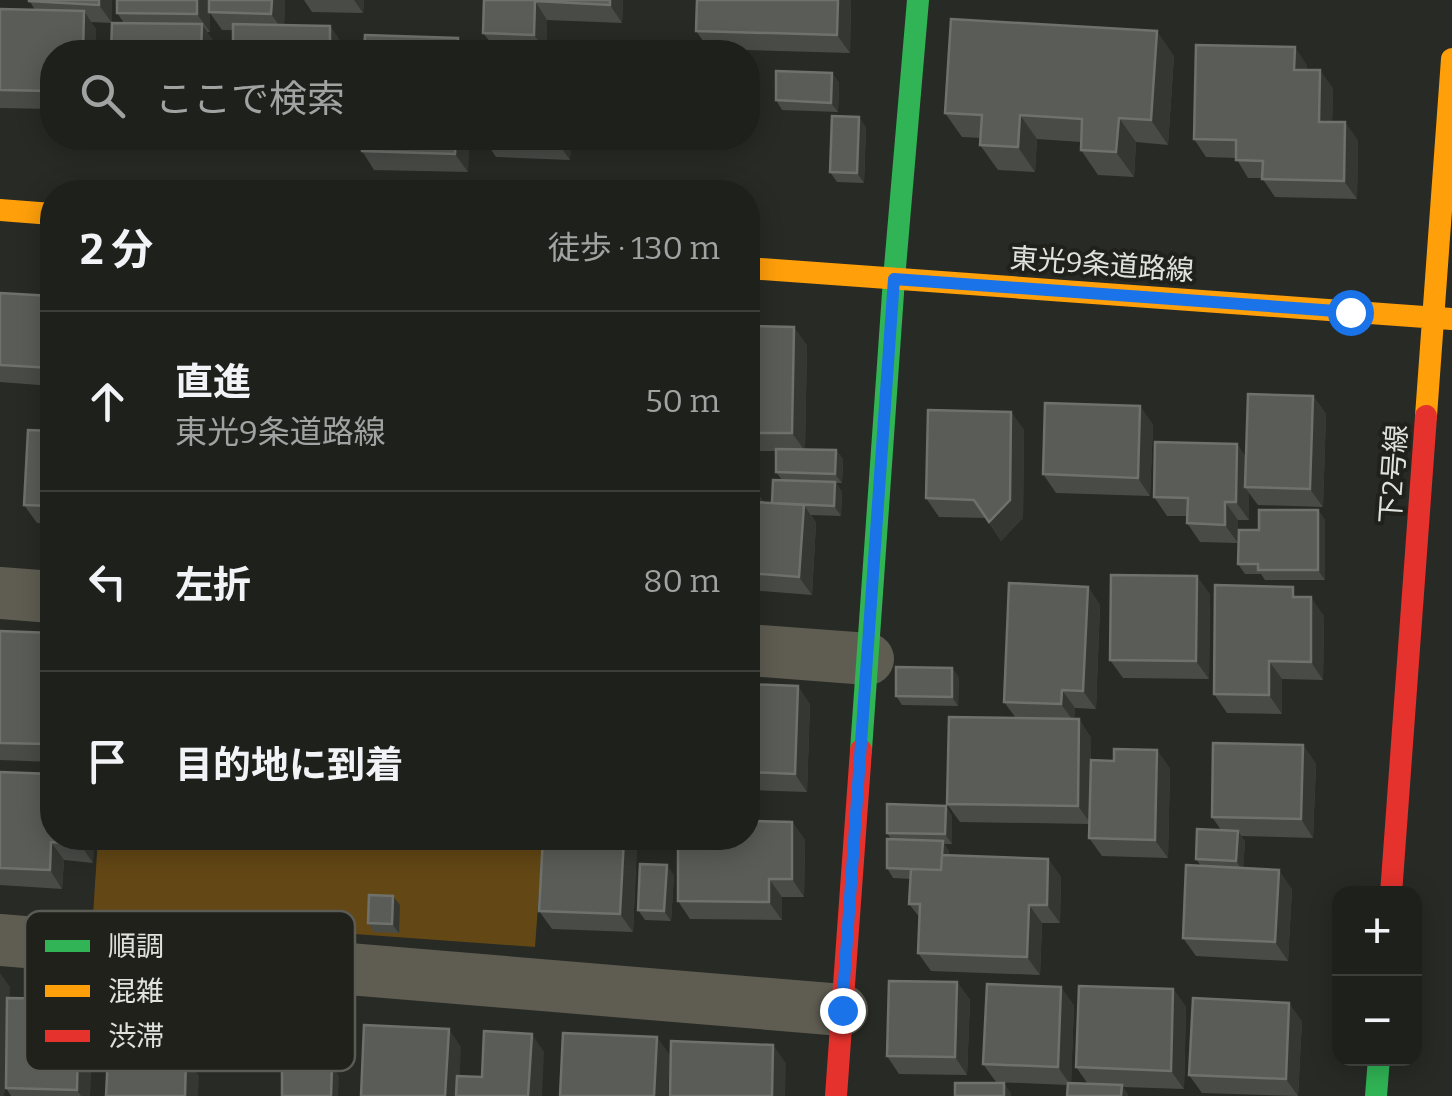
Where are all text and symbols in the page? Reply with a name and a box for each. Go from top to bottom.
search box [40,40,760,150]
icon: search [75,68,130,123]
text: ここで検索 [155,76,345,122]
text: 2 分 [80,225,153,275]
text: 徒歩 · 130 m [548,229,720,267]
street label: 東光9条道路線 [1009,242,1195,287]
route start [1328,290,1374,336]
text: 直進 [175,359,251,405]
icon: ahead [80,374,135,429]
text: 50 m [645,382,720,420]
text: 東光9条道路線 [175,413,386,451]
street label: 下2号線 [1374,423,1413,525]
icon: left [80,554,135,609]
text: 左折 [175,562,251,608]
text: 80 m [643,562,720,600]
icon: arrive [80,734,135,789]
text: 目的地に到着 [175,742,403,788]
map controls [1332,886,1422,1066]
button: + [1332,886,1422,976]
legend [25,911,355,1071]
text: 順調 [108,930,164,963]
text: 混雑 [108,975,164,1008]
button: − [1332,976,1422,1066]
route end [820,988,866,1034]
text: 渋滞 [108,1020,164,1053]

